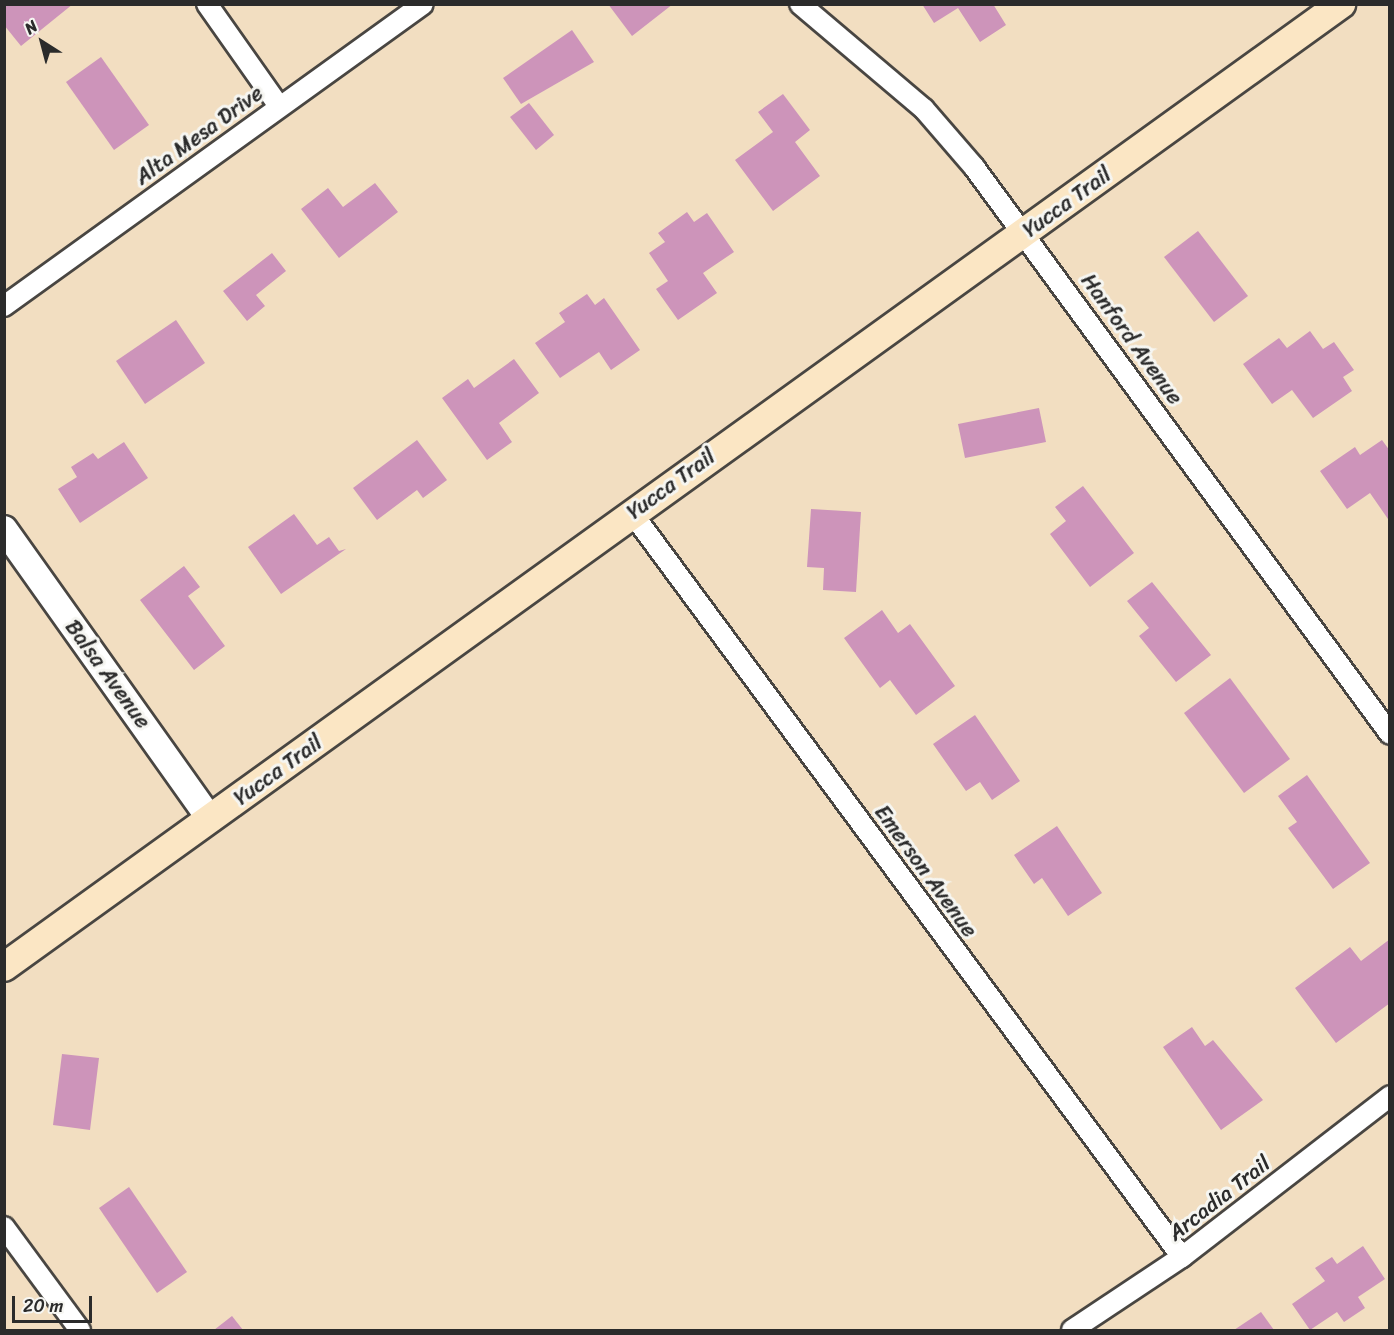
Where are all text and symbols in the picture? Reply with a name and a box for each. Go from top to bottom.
north arrow [12,12,72,72]
text: N [18,12,44,42]
street label: Alta Mesa Drive [129,79,269,191]
street label: Yucca Trail [1018,161,1116,243]
street label: Hanford Avenue [1076,268,1188,410]
street label: Yucca Trail [622,443,720,525]
street label: Balsa Avenue [60,614,156,734]
street label: Yucca Trail [229,729,327,811]
street label: Emerson Avenue [869,800,983,942]
street label: Arcadia Trail [1163,1150,1275,1246]
scale bar [15,1284,94,1322]
text: 20 m [23,1290,63,1322]

